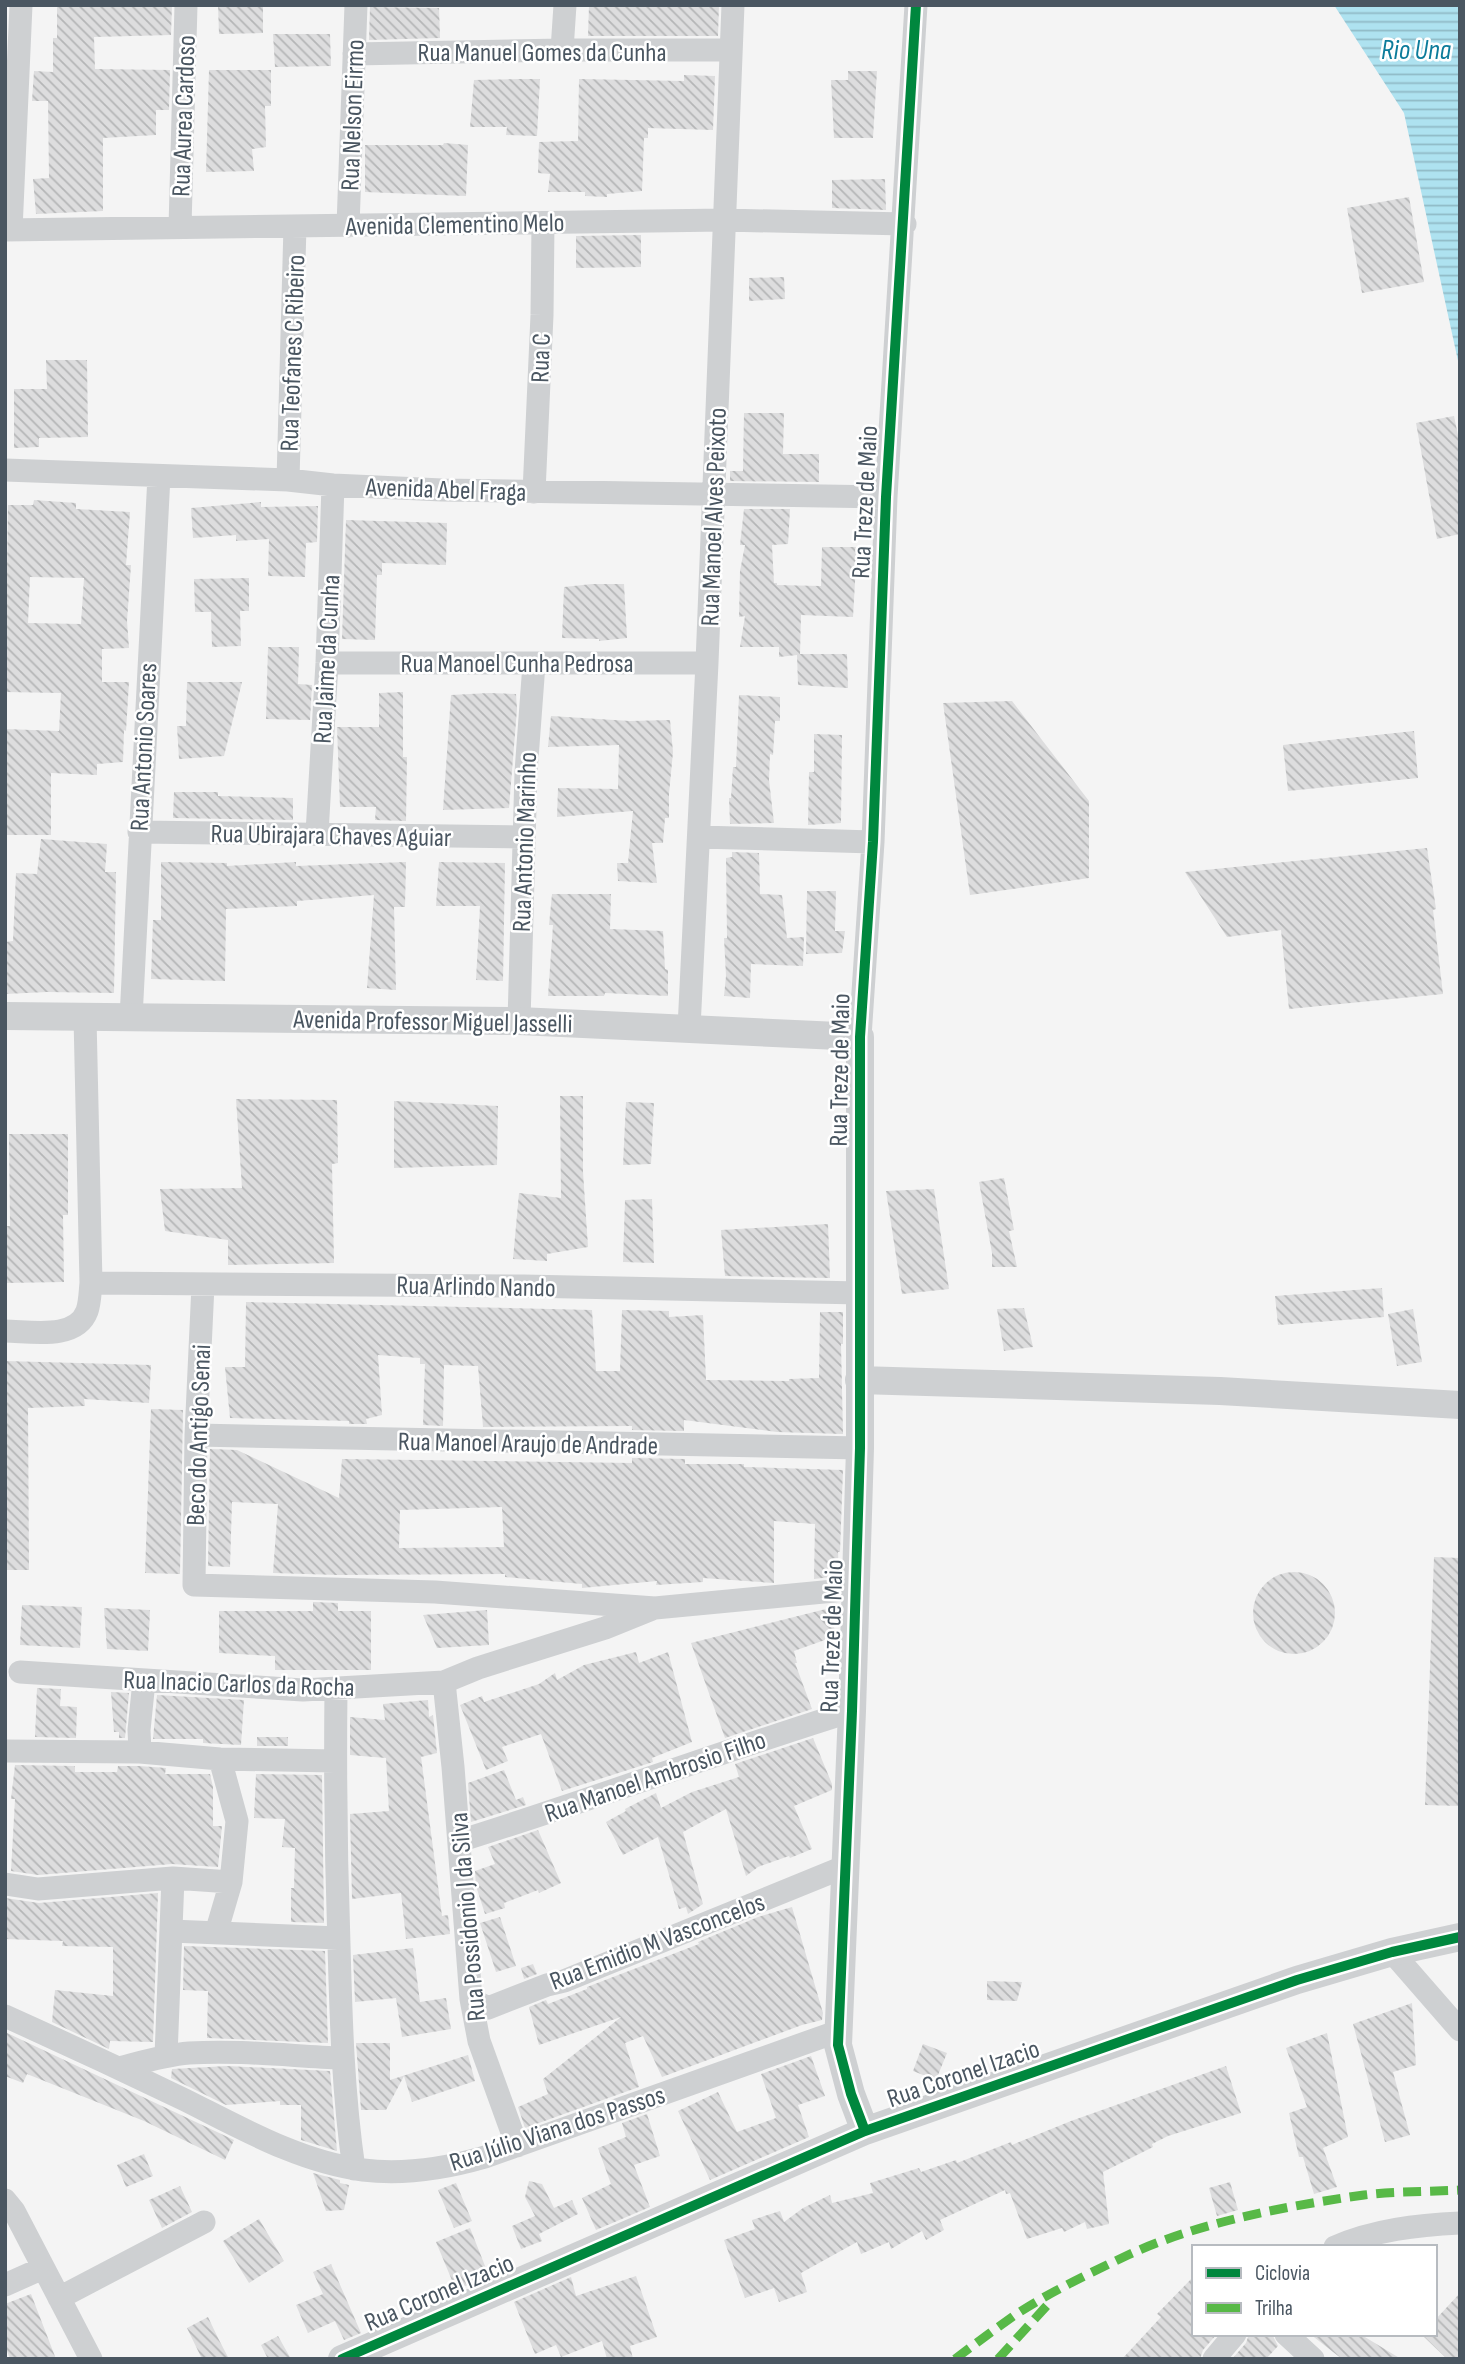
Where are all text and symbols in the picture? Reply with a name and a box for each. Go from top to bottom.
water label: Rio Una [1381,34,1452,67]
street label: Rua Aurea Cardoso [166,35,203,197]
street label: Rua Manuel Gomes da Cunha [418,38,666,69]
street label: Rua Nelson Eirmo [335,39,372,191]
street label: Avenida Clementino Melo [344,208,565,243]
street label: Rua Teofanes C Ribeiro [275,254,312,452]
street label: Rua C [525,333,558,383]
street label: Rua Manoel Alves Peixoto [695,407,734,627]
street label: Rua Treze de Maio [846,425,885,579]
street label: Avenida Abel Fraga [364,472,527,509]
street label: Rua Jaime da Cunha [308,574,347,744]
street label: Rua Manoel Cunha Pedrosa [401,649,633,680]
street label: Rua Antonio Soares [125,662,164,832]
street label: Rua Antonio Marinho [507,751,544,933]
street label: Rua Ubirajara Chaves Aguiar [210,819,452,854]
street label: Rua Treze de Maio [824,993,857,1147]
street label: Avenida Professor Miguel Jasselli [292,1005,573,1040]
street label: Rua Arlindo Nando [396,1271,556,1304]
street label: Beco do Antigo Senai [181,1344,218,1526]
street label: Rua Manoel Araujo de Andrade [398,1427,658,1462]
street label: Rua Treze de Maio [814,1559,851,1713]
street label: Rua Inacio Carlos da Rocha [123,1665,355,1704]
street label: Rua Manoel Ambrosio Filho [541,1725,770,1830]
street label: Rua Possidonio J da Silva [444,1811,493,2023]
street label: Rua Emidio M Vasconcelos [546,1887,769,1998]
street label: Rua Coronel Izacio [883,2034,1044,2115]
street label: Rua Júlio Viana dos Passos [446,2080,669,2179]
legend [1192,2245,1437,2336]
street label: Rua Coronel Izacio [360,2248,519,2339]
text: Ciclovia [1255,2261,1310,2286]
text: Trilha [1255,2296,1293,2321]

